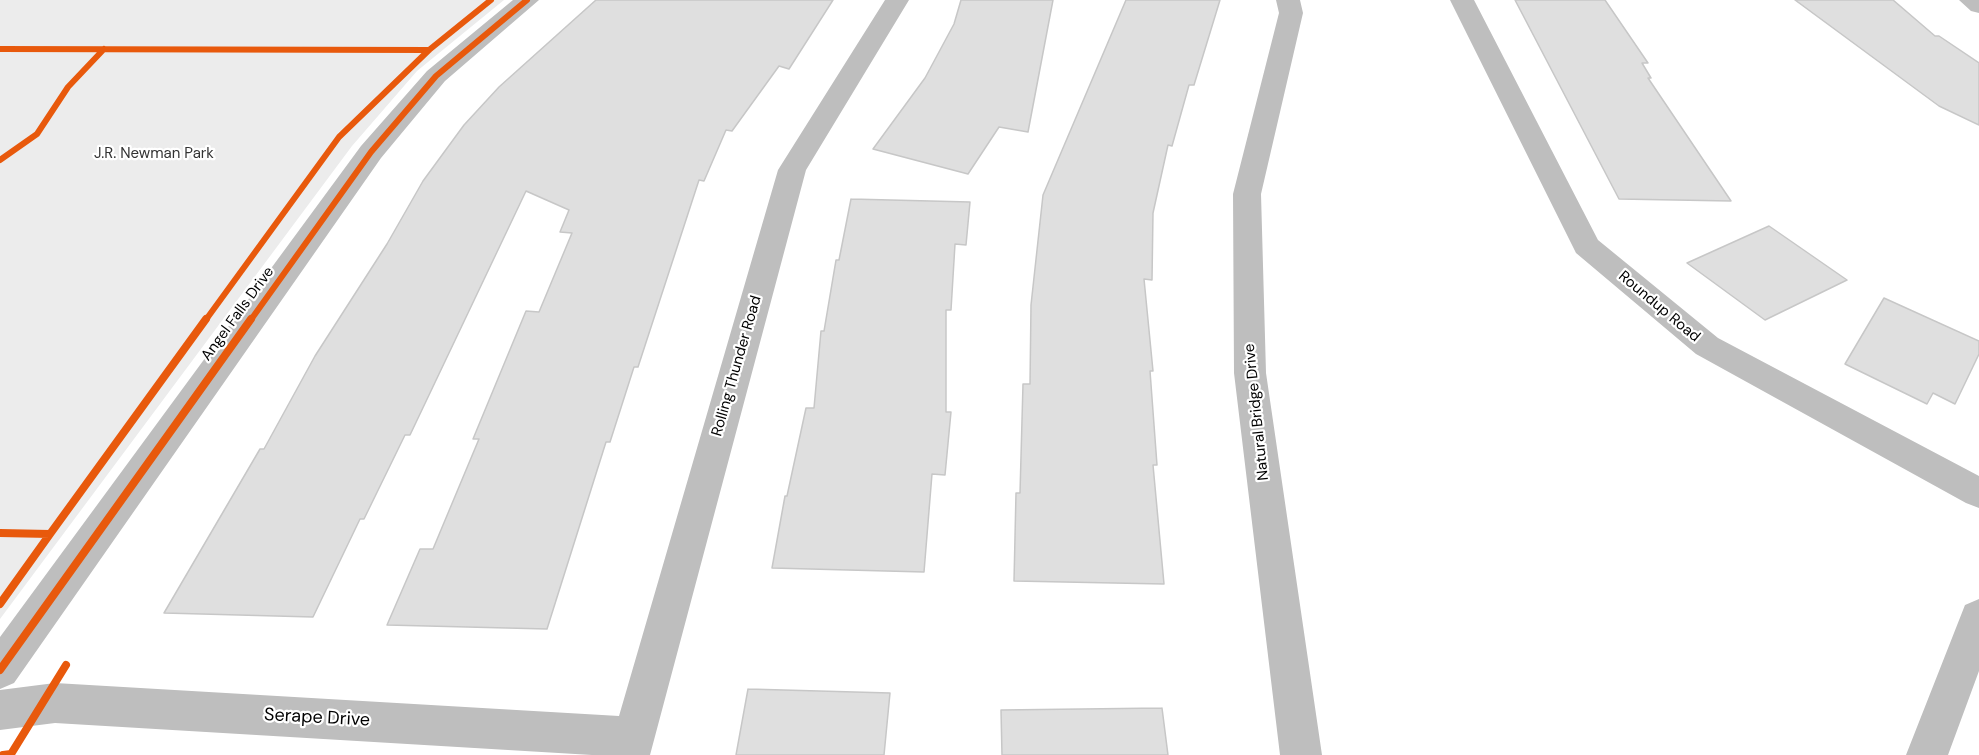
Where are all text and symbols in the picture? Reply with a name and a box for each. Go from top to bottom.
park label: J.R. Newman Park [94,145,214,163]
street label: Angel Falls Drive [198,263,278,365]
street label: Roundup Road [1615,268,1703,346]
street label: Rolling Thunder Road [708,294,766,438]
street label: Natural Bridge Drive [1241,343,1273,481]
street label: Serape Drive [263,704,371,732]

